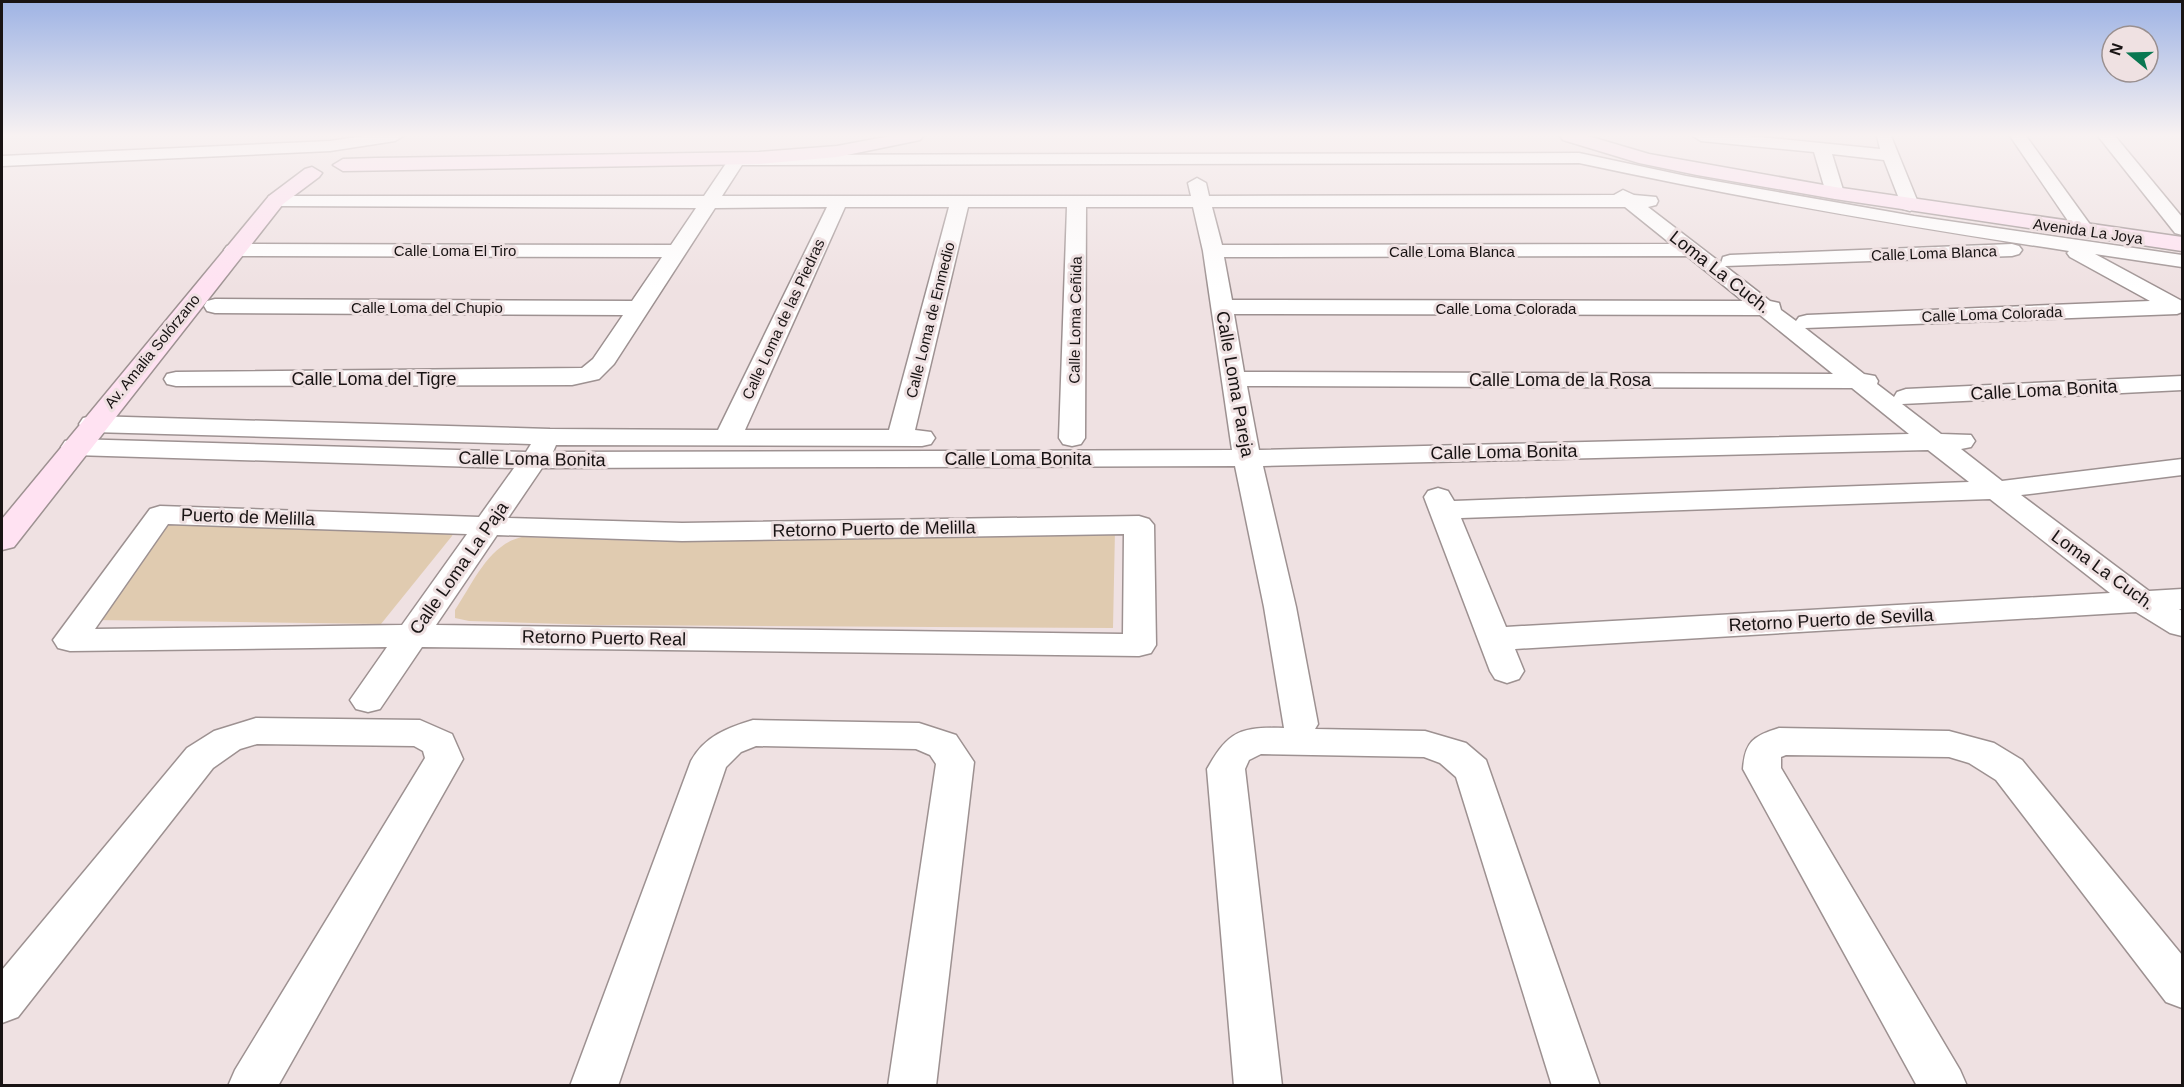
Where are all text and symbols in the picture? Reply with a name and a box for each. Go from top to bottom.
north arrow [2100,24,2160,84]
text: N [2106,41,2126,58]
street label: Avenida La Joya [2032,215,2145,247]
street label: Loma La Cuch. [1666,227,1774,317]
street label: Calle Loma de las Piedras [738,236,828,402]
street label: Calle Loma de Enmedio [902,240,958,400]
street label: Calle Loma El Tiro [394,242,516,259]
street label: Calle Loma Blanca [1871,242,1998,264]
street label: Calle Loma Blanca [1389,243,1516,260]
street label: Calle Loma Ceñida [1065,255,1085,384]
street label: Av. Amalia Solórzano [101,291,203,411]
street label: Calle Loma del Chupio [351,299,503,316]
street label: Calle Loma Colorada [1436,300,1577,317]
street label: Calle Loma Colorada [1921,303,2063,325]
street label: Calle Loma Pareja [1212,309,1258,460]
street label: Calle Loma del Tigre [291,369,457,389]
street label: Calle Loma de la Rosa [1469,370,1652,390]
street label: Calle Loma Bonita [1970,376,2119,404]
street label: Calle Loma Bonita [1430,441,1579,463]
street label: Calle Loma Bonita [458,448,607,470]
street label: Calle Loma Bonita [944,449,1093,469]
street label: Calle Loma La Paja [406,497,513,638]
street label: Puerto de Melilla [181,505,316,529]
street label: Retorno Puerto de Melilla [772,517,977,541]
street label: Loma La Cuch. [2048,526,2158,614]
street label: Retorno Puerto de Sevilla [1728,605,1935,635]
street label: Retorno Puerto Real [522,627,686,649]

